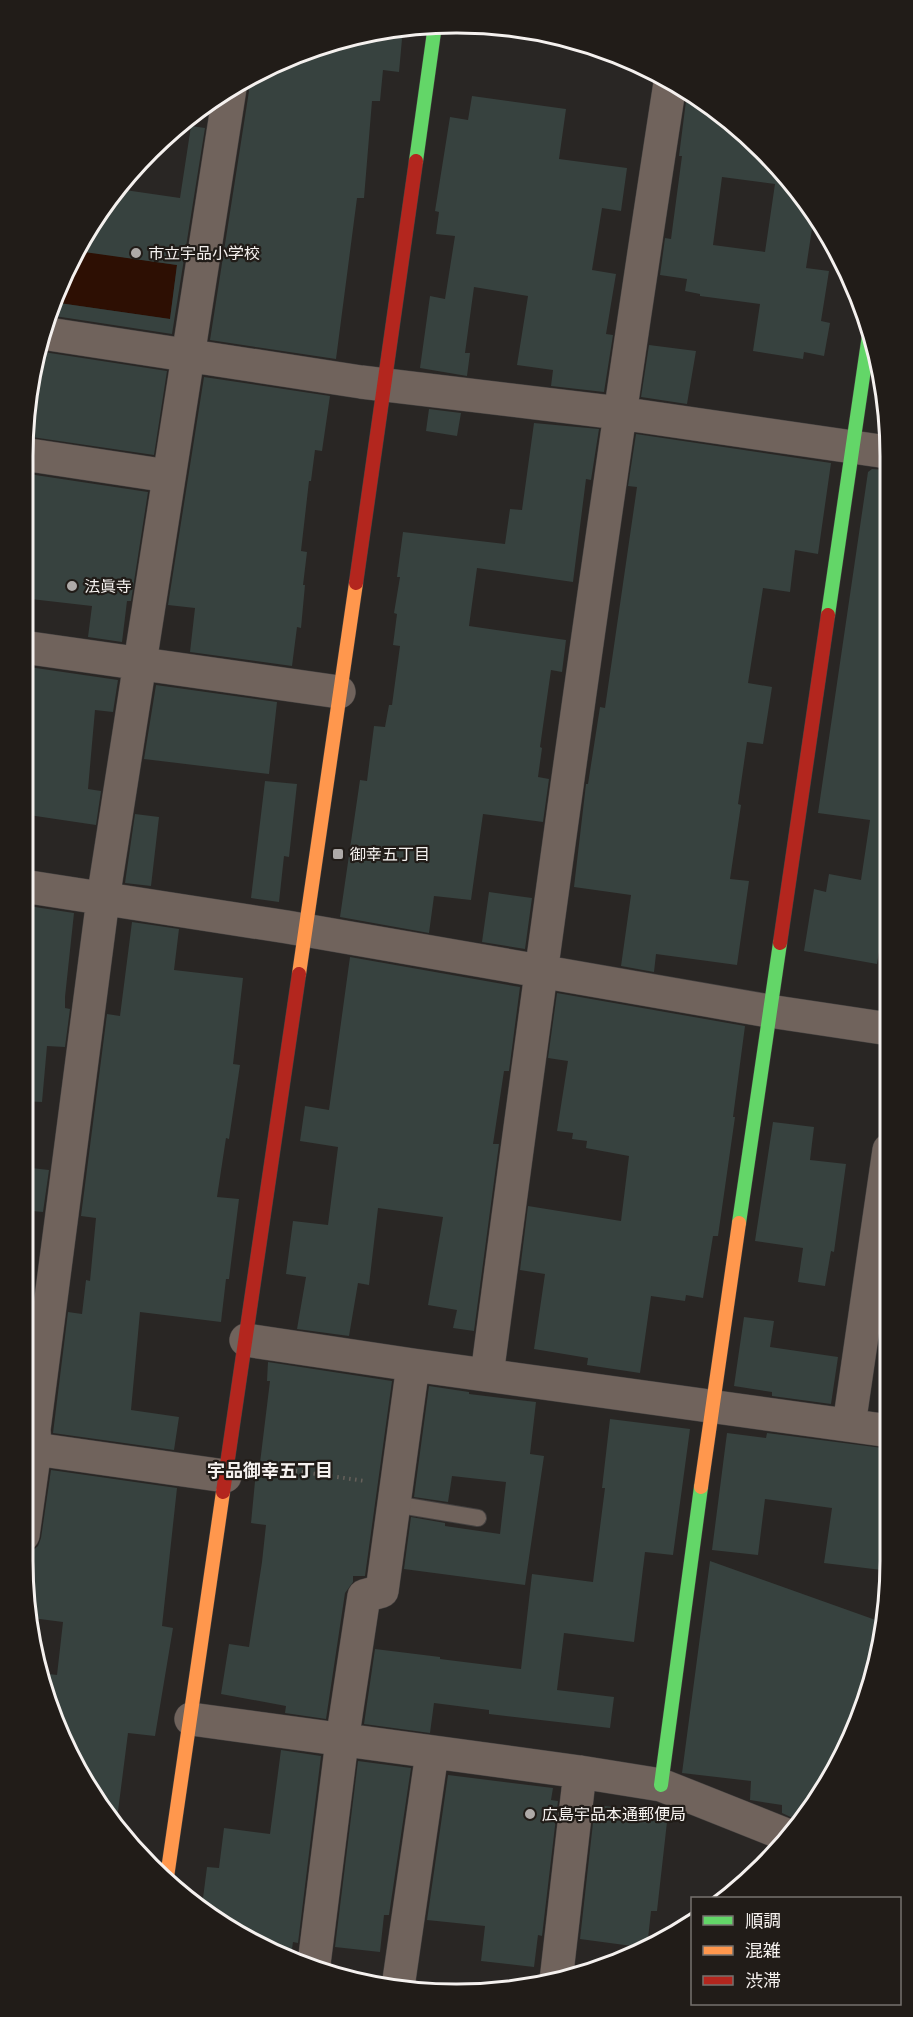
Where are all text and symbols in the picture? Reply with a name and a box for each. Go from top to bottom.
place label: 市立宇品小学校 [148,244,260,262]
marker: 市立宇品小学校 [129,246,143,260]
place label: 法眞寺 [84,577,132,595]
marker: 法眞寺 [65,579,79,593]
place label: 御幸五丁目 [350,845,430,863]
marker: 御幸五丁目 [331,847,345,861]
district label: 宇品御幸五丁目 [207,1460,333,1480]
place label: 広島宇品本通郵便局 [542,1805,686,1823]
marker: 広島宇品本通郵便局 [523,1807,537,1821]
legend [691,1897,901,2005]
text: 順調 [745,1910,781,1930]
text: 混雑 [745,1940,781,1960]
text: 渋滞 [745,1970,781,1990]

